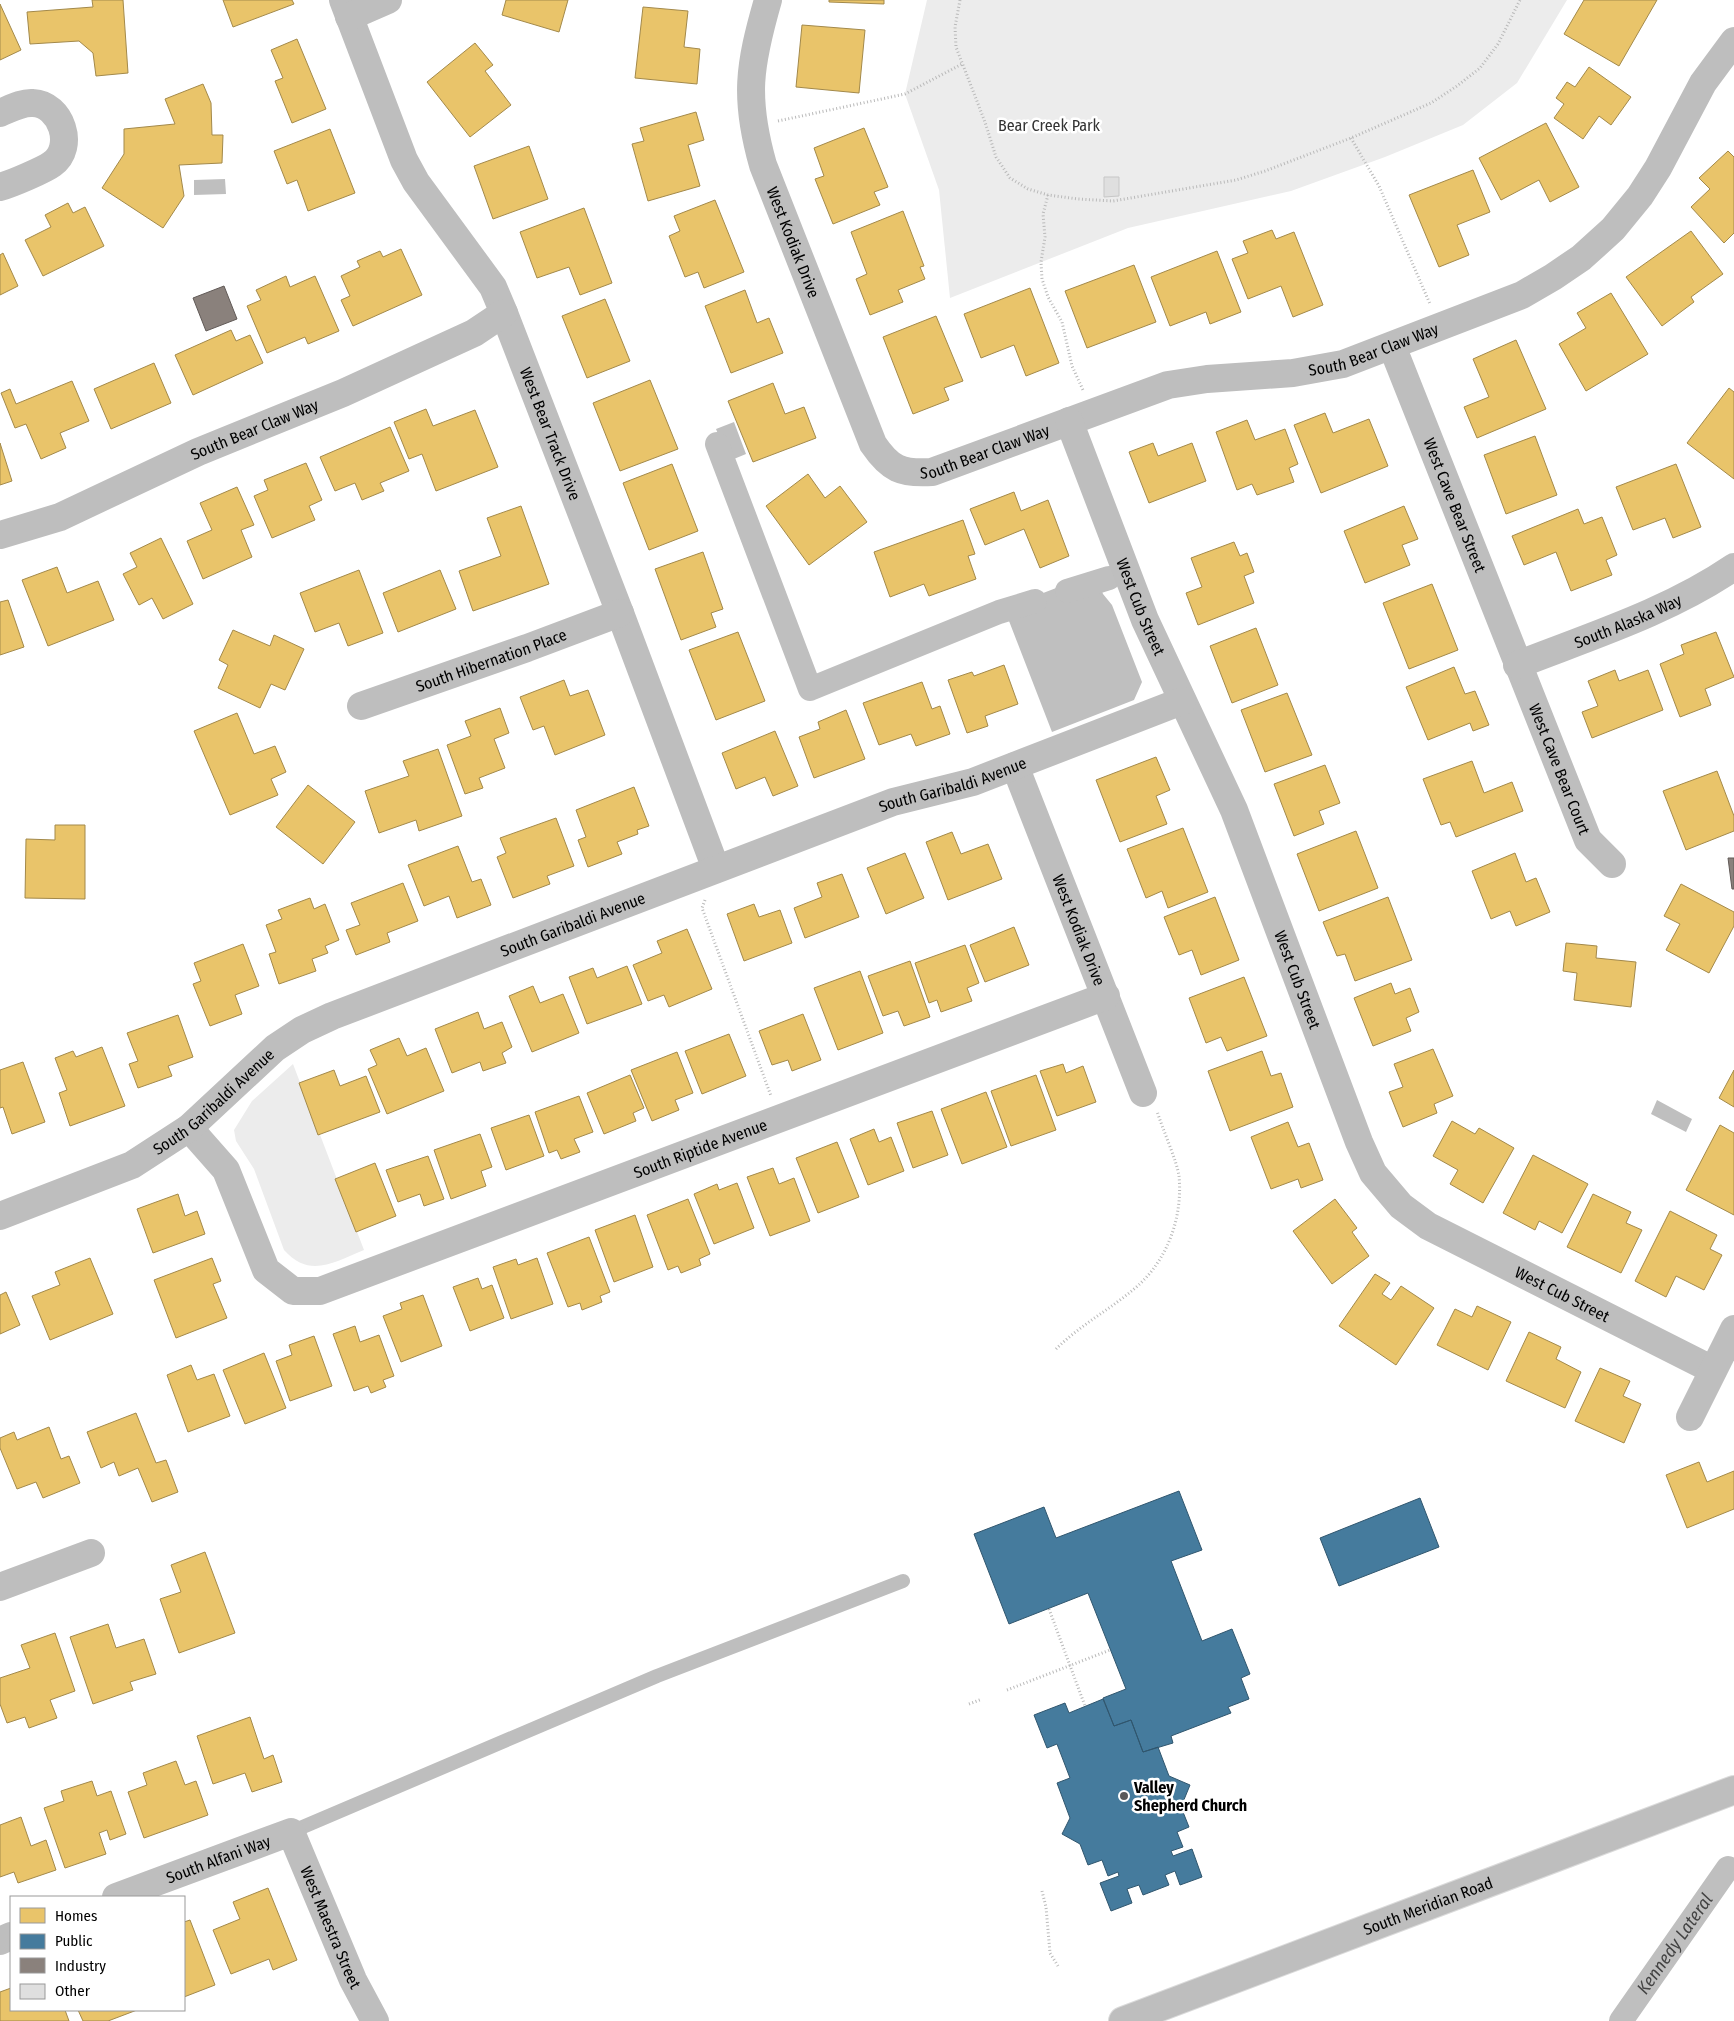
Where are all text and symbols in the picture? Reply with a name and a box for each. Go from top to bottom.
park label: Bear Creek Park [998,116,1101,135]
street label: West Kodiak Drive [763,184,823,301]
street label: South Bear Claw Way [1307,319,1442,380]
street label: West Bear Track Drive [516,364,585,503]
street label: South Bear Claw Way [188,395,322,464]
street label: South Bear Claw Way [920,420,1053,483]
street label: West Cave Bear Street [1419,435,1490,576]
street label: West Cub Street [1112,555,1169,659]
street label: South Alaska Way [1572,590,1685,652]
street label: South Hibernation Place [413,625,570,696]
street label: West Cave Bear Court [1525,701,1594,838]
street label: South Garibaldi Avenue [876,753,1029,817]
street label: West Kodiak Drive [1048,872,1109,988]
street label: South Garibaldi Avenue [498,888,648,961]
street label: West Cub Street [1270,928,1325,1032]
street label: South Garibaldi Avenue [150,1045,278,1159]
street label: South Riptide Avenue [631,1115,770,1182]
street label: West Cub Street [1512,1263,1613,1326]
place label: Valley Shepherd Church [1133,1778,1247,1815]
marker: Valley Shepherd Church [1118,1790,1130,1802]
street label: South Alfani Way [164,1831,274,1888]
street label: West Maestra Street [296,1863,365,1993]
street label: South Meridian Road [1361,1873,1496,1939]
water label: Kennedy Lateral [1632,1889,1718,1998]
legend [10,1896,185,2011]
text: Homes [55,1907,97,1925]
text: Public [55,1932,93,1950]
text: Industry [55,1957,106,1975]
text: Other [55,1982,91,2000]

